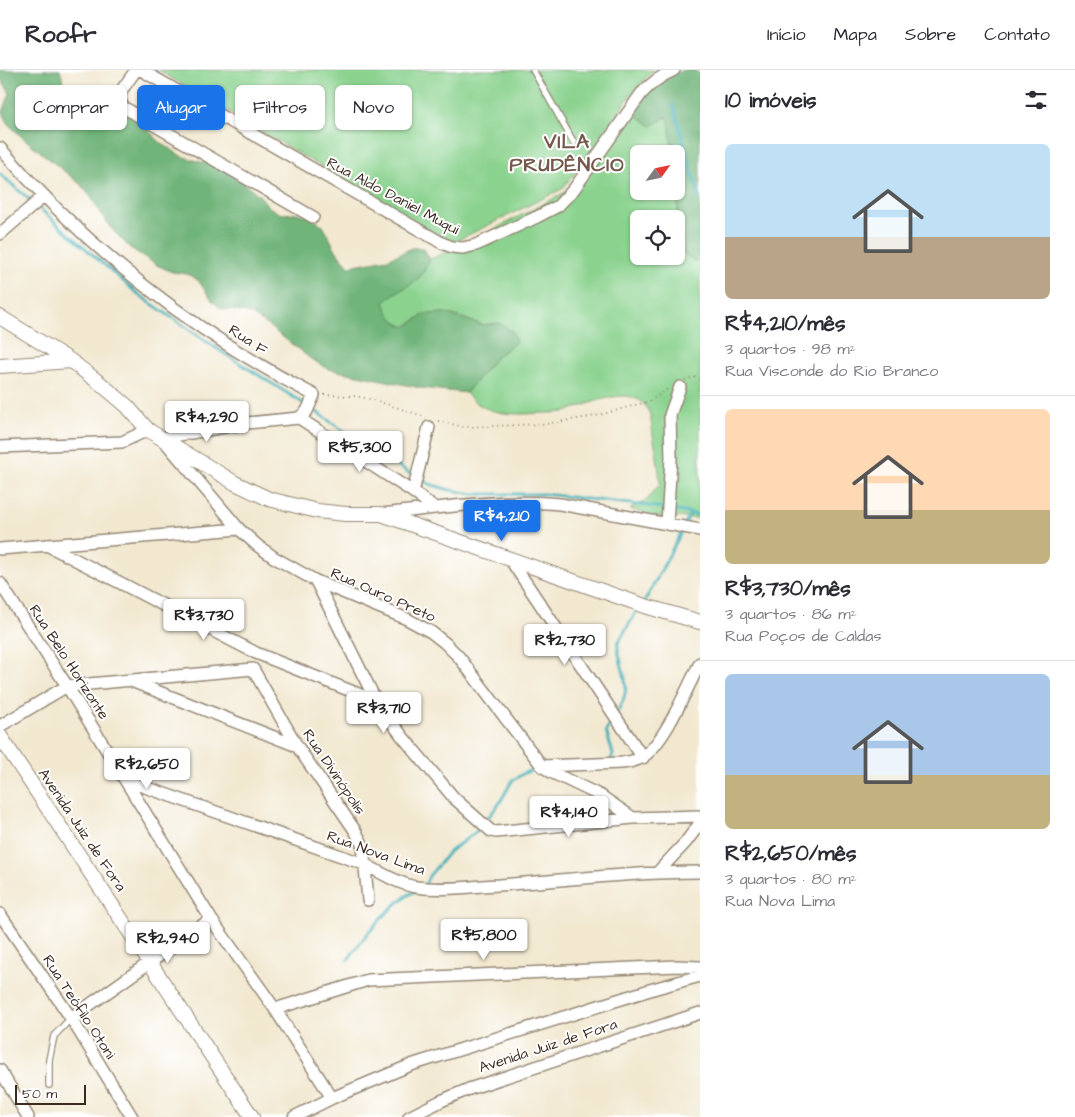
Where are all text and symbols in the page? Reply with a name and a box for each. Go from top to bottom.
text: Roofr [25,18,97,52]
text: Início [767,22,806,47]
text: Mapa [834,22,877,47]
text: Sobre [905,22,956,47]
text: Contato [984,22,1050,47]
chip: Comprar [15,85,127,130]
chip: Alugar [137,85,225,130]
chip: Filtros [235,85,325,130]
chip: Novo [335,85,412,130]
text: 10 imóveis [725,86,817,115]
icon: filters [1022,86,1050,114]
district label: VILA PRUDÊNCIO [509,128,625,179]
north arrow [630,145,685,200]
map controls [630,145,685,265]
street label: Rua Aldo Daniel Muqui [323,152,464,240]
icon: home [843,176,933,266]
button: locate [630,210,685,265]
text: R$4,210/mês [725,309,845,338]
street label: Rua F [225,320,272,361]
text: 3 quartos · 98 m² [725,338,856,360]
text: Rua Visconde do Rio Branco [725,360,938,382]
pin: R$4,290 [161,400,253,443]
text: R$4,290 [176,406,238,428]
pin: R$5,300 [314,430,406,473]
text: R$5,300 [329,436,391,458]
icon: home [843,442,933,532]
pin: R$4,210 [456,500,548,542]
text: R$4,210 [474,505,530,527]
street label: Rua Ouro Preto [327,562,439,628]
text: R$3,730/mês [725,574,851,603]
pin: R$3,730 [158,598,250,641]
street label: Rua Belo Horizonte [24,600,114,724]
text: 3 quartos · 86 m² [725,603,857,625]
text: R$3,730 [174,604,234,626]
pin: R$2,730 [519,624,611,666]
text: Rua Poços de Caldas [725,625,881,647]
text: R$2,730 [535,629,595,651]
pin: R$3,710 [338,692,430,734]
text: R$3,710 [357,697,411,719]
icon: home [843,707,933,797]
street label: Rua Divinópolis [298,725,371,819]
pin: R$2,650 [101,748,193,790]
text: R$2,650 [115,753,179,775]
street label: Avenida Juiz de Fora [33,764,131,896]
pin: R$4,140 [523,796,615,838]
text: R$4,140 [540,801,598,823]
street label: Rua Nova Lima [324,825,428,881]
text: R$2,650/mês [725,839,857,868]
text: 3 quartos · 80 m² [725,868,857,890]
text: Rua Nova Lima [725,890,835,912]
pin: R$5,800 [438,918,530,961]
pin: R$2,940 [122,922,214,964]
text: R$5,800 [451,924,517,946]
text: R$2,940 [137,927,199,949]
street label: Rua Teófilo Otoni [37,951,121,1064]
street label: Avenida Juiz de Fora [476,1014,620,1078]
scale bar [15,1082,86,1105]
text: 50 m [22,1084,57,1104]

